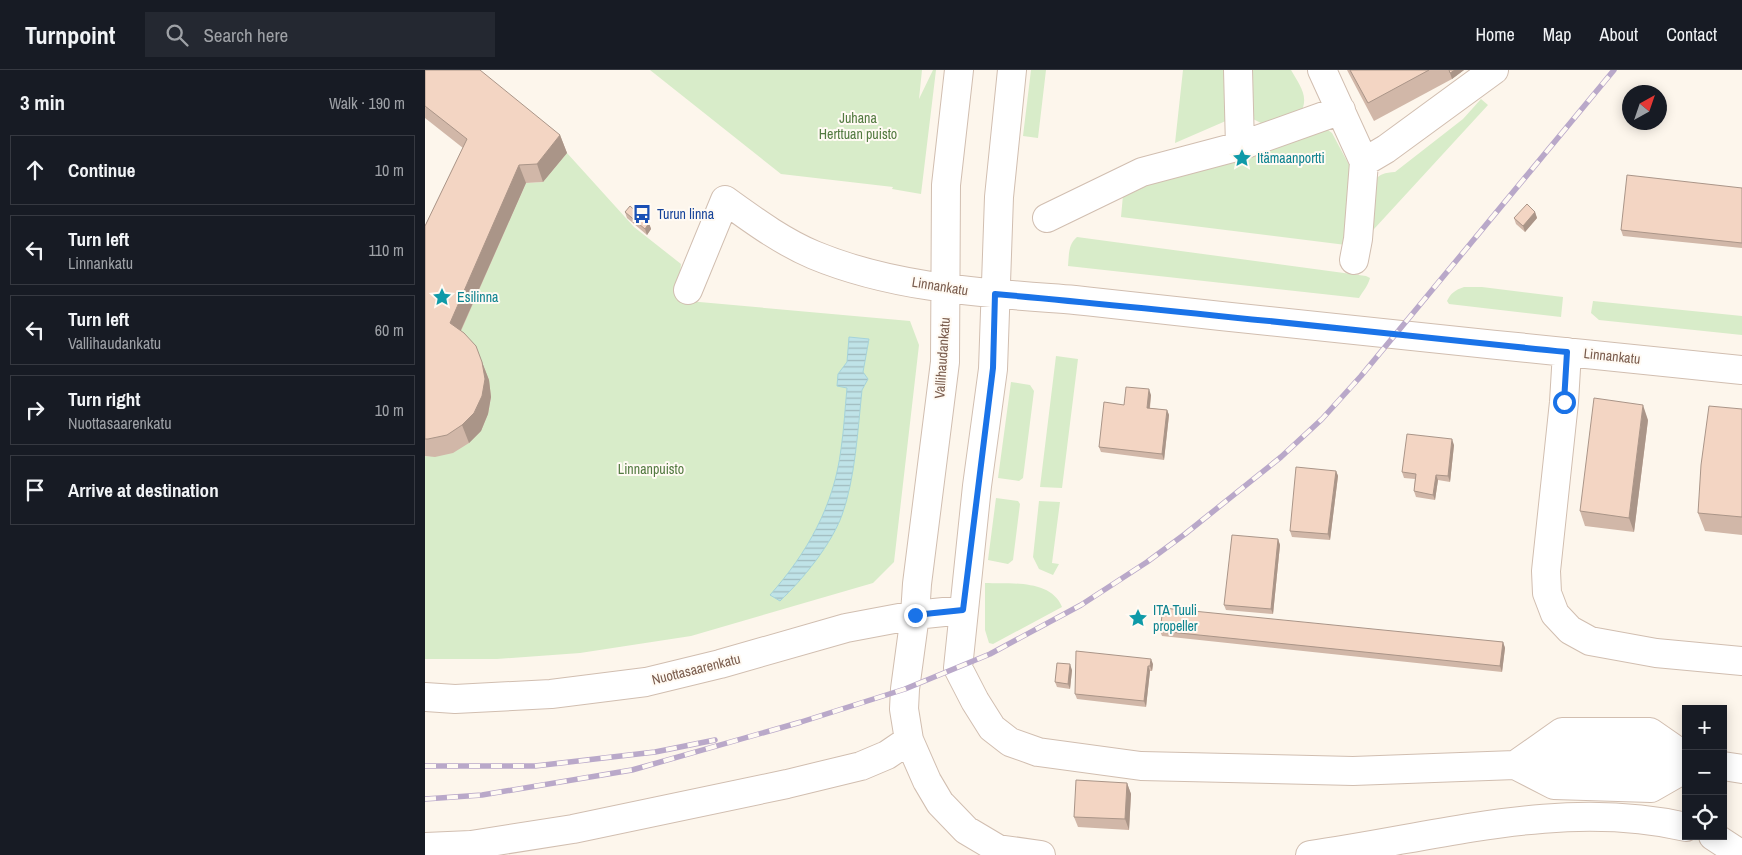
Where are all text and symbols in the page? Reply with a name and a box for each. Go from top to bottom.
search box [145,12,495,57]
text: Turnpoint [25,19,115,51]
icon: search [163,21,191,49]
text: Search here [203,22,288,48]
text: Home [1475,22,1515,47]
text: Map [1543,22,1572,47]
text: About [1600,22,1638,47]
text: Contact [1666,22,1717,47]
north arrow [1622,85,1667,130]
text: 3 min [20,88,65,117]
text: Walk · 190 m [329,92,405,114]
park label: Juhana Herttuan puisto [819,109,897,143]
place icon: Itämaanportti [1231,147,1253,169]
place label: Itämaanportti [1257,149,1325,167]
icon: ahead [21,156,49,184]
text: Continue [68,157,136,183]
text: 10 m [375,159,404,181]
bus stop icon: Turun linna [631,203,653,225]
place label: Turun linna [657,205,715,223]
text: Turn left [68,226,129,252]
icon: left [21,236,49,264]
text: 110 m [368,239,404,261]
text: Linnankatu [68,252,133,274]
street label: Linnankatu [911,273,969,299]
place icon: Esilinna [431,286,453,308]
place label: Esilinna [457,288,499,306]
text: Turn left [68,306,129,332]
icon: left [21,316,49,344]
street label: Vallihaudankatu [930,317,954,399]
text: 60 m [375,319,404,341]
text: Vallihaudankatu [68,332,161,354]
street label: Linnankatu [1583,344,1641,368]
text: Turn right [68,386,140,412]
route start [1553,391,1576,414]
icon: right [21,396,49,424]
text: 10 m [375,399,404,421]
text: Nuottasaarenkatu [68,412,172,434]
park label: Linnanpuisto [618,460,684,478]
icon: arrive [21,476,49,504]
text: Arrive at destination [68,477,219,503]
place label: ITA Tuuli propeller [1153,601,1198,635]
route end [904,604,927,627]
place icon: ITA Tuuli propeller [1127,607,1149,629]
street label: Nuottasaarenkatu [650,649,742,689]
map controls [1682,705,1727,840]
button: + [1682,705,1727,750]
button: − [1682,750,1727,795]
button: locate [1682,795,1727,840]

